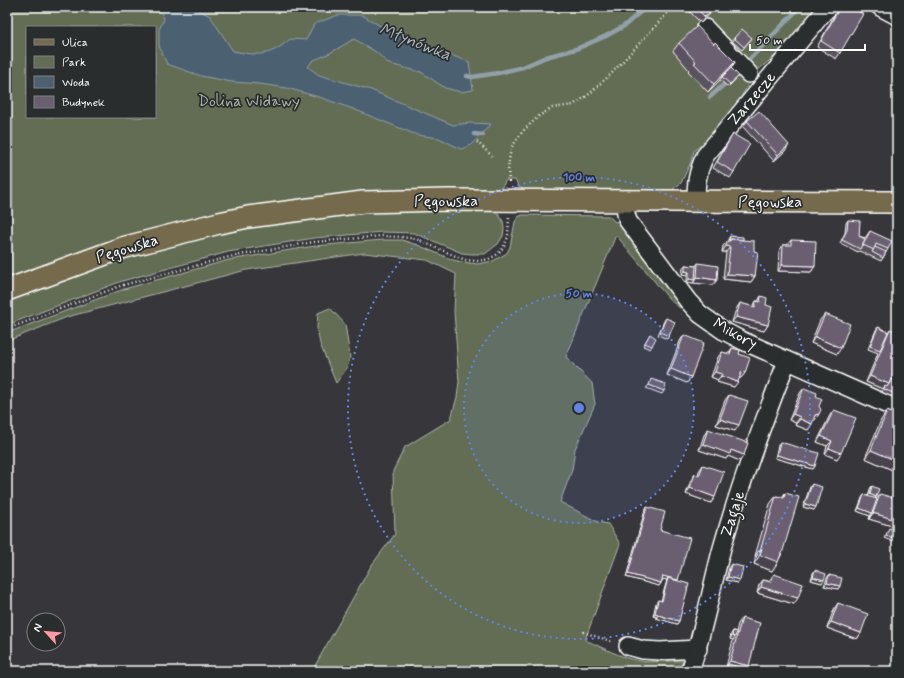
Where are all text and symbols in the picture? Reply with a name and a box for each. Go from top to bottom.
water label: Młynówka [376,18,454,66]
legend [26,26,156,118]
scale bar [750,26,865,52]
text: 50 m [756,33,783,49]
text: Ulica [62,35,88,51]
text: Park [62,55,86,71]
street label: Zarzecze [723,67,781,131]
text: Woda [62,75,90,91]
park label: Dolina Widawy [198,91,300,112]
text: Budynek [62,95,105,111]
text: 100 m [563,170,596,186]
street label: Pęgowska [414,191,478,212]
street label: Pęgowska [738,192,802,213]
street label: Pęgowska [93,230,161,268]
text: 50 m [566,286,593,302]
street label: Mikory [709,313,761,355]
centre of rings [572,401,586,415]
street label: Zagaje [716,488,751,540]
north arrow [26,612,66,652]
text: N [30,621,46,634]

